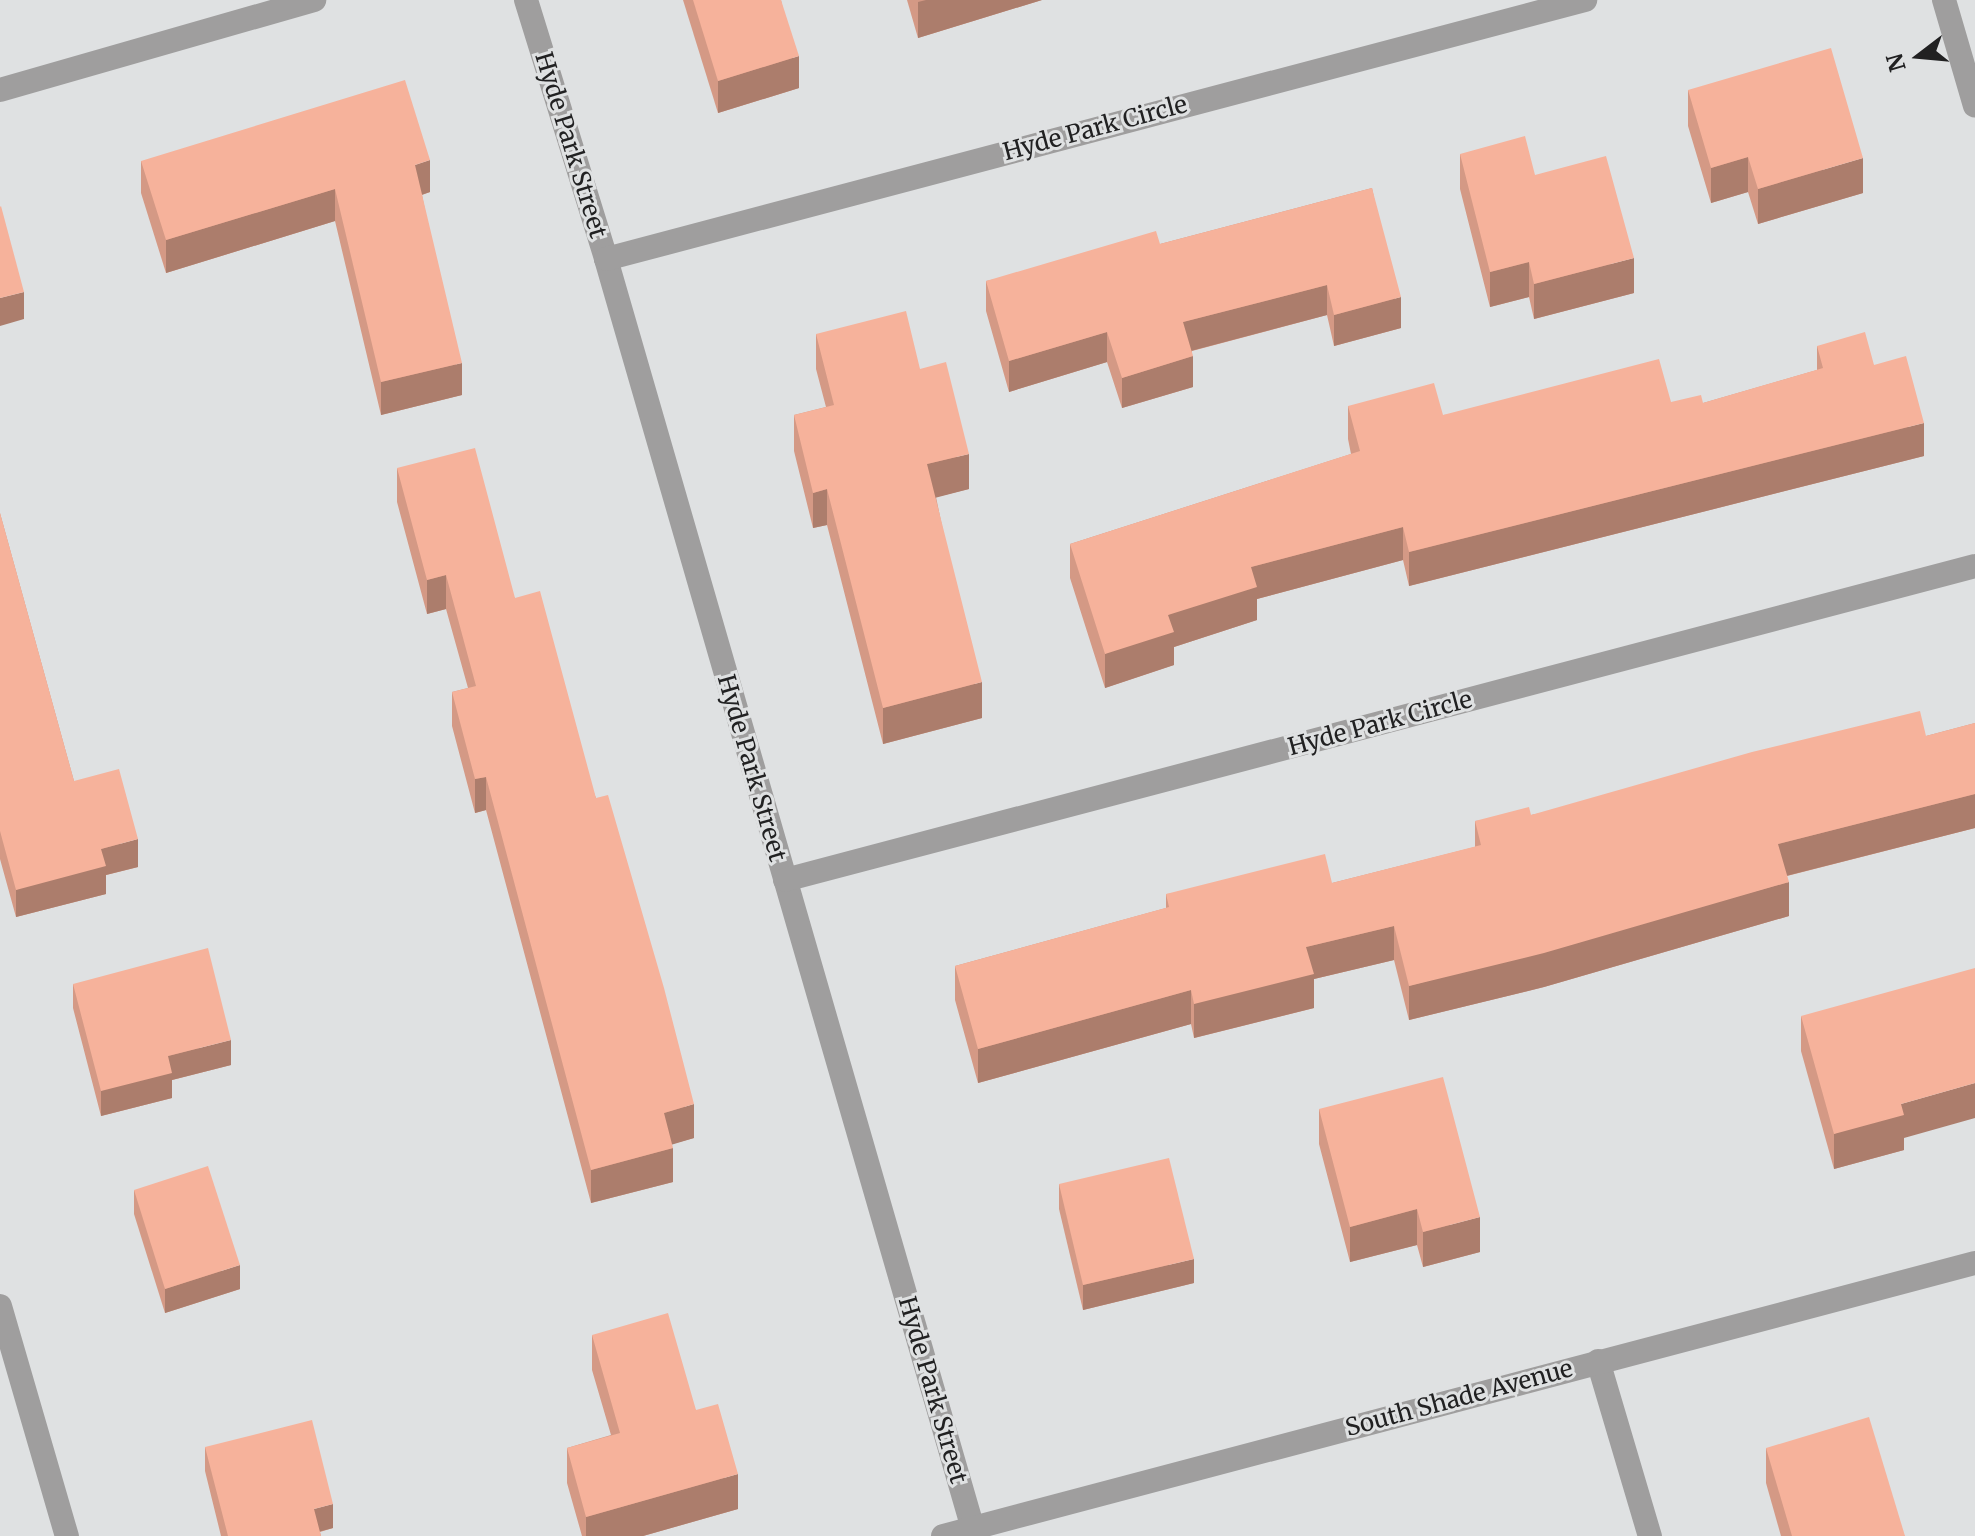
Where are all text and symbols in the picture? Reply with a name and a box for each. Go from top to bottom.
north arrow [1879,16,1959,96]
street label: Hyde Park Street [529,49,613,241]
text: N [1880,50,1912,75]
street label: Hyde Park Circle [1000,90,1190,166]
street label: Hyde Park Street [712,671,792,865]
street label: Hyde Park Circle [1285,685,1475,761]
street label: Hyde Park Street [893,1293,973,1487]
street label: South Shade Avenue [1342,1354,1576,1442]

